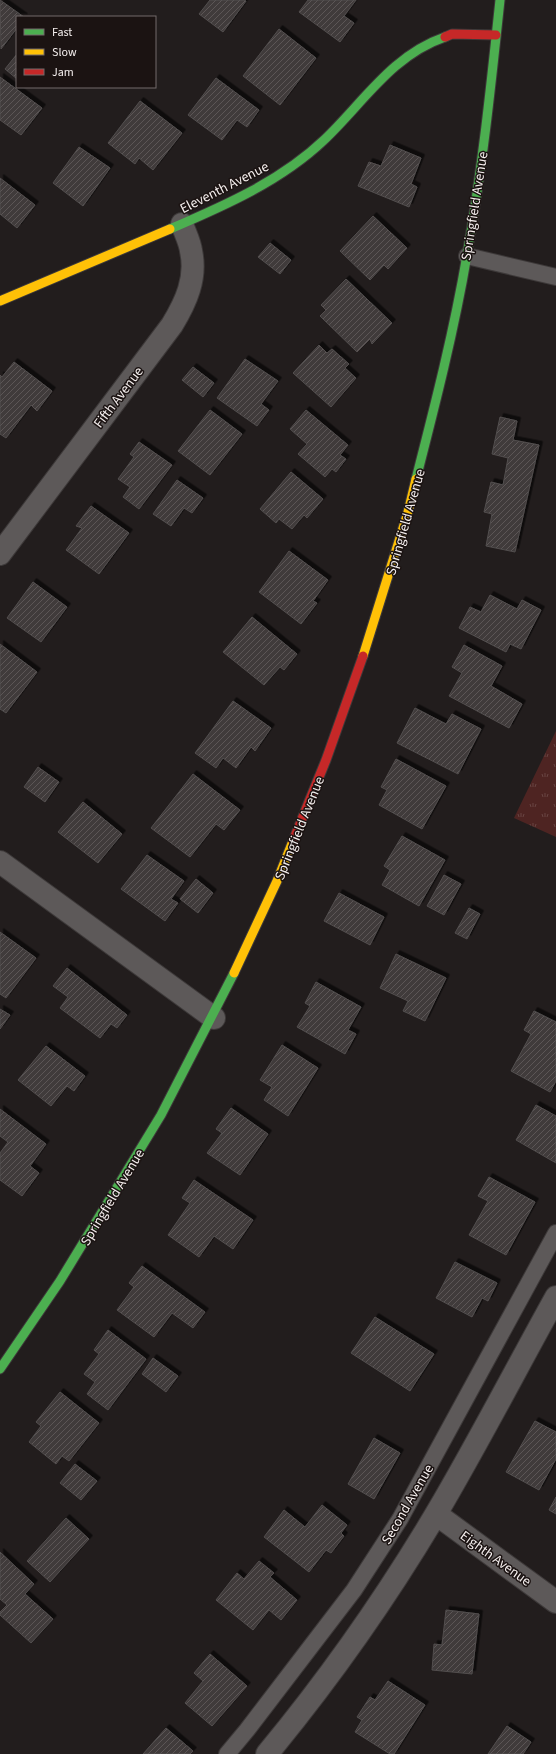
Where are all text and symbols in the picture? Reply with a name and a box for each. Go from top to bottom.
legend [16,16,156,88]
text: Fast [52,24,72,41]
text: Slow [52,44,77,61]
text: Jam [52,64,74,81]
street label: Springfield Avenue [457,150,493,262]
street label: Eleventh Avenue [177,157,272,219]
street label: Fifth Avenue [89,363,149,432]
street label: Springfield Avenue [381,467,431,578]
street label: Springfield Avenue [270,774,330,883]
street label: Springfield Avenue [76,1145,150,1250]
street label: Second Avenue [377,1461,439,1548]
street label: Eighth Avenue [456,1526,535,1592]

